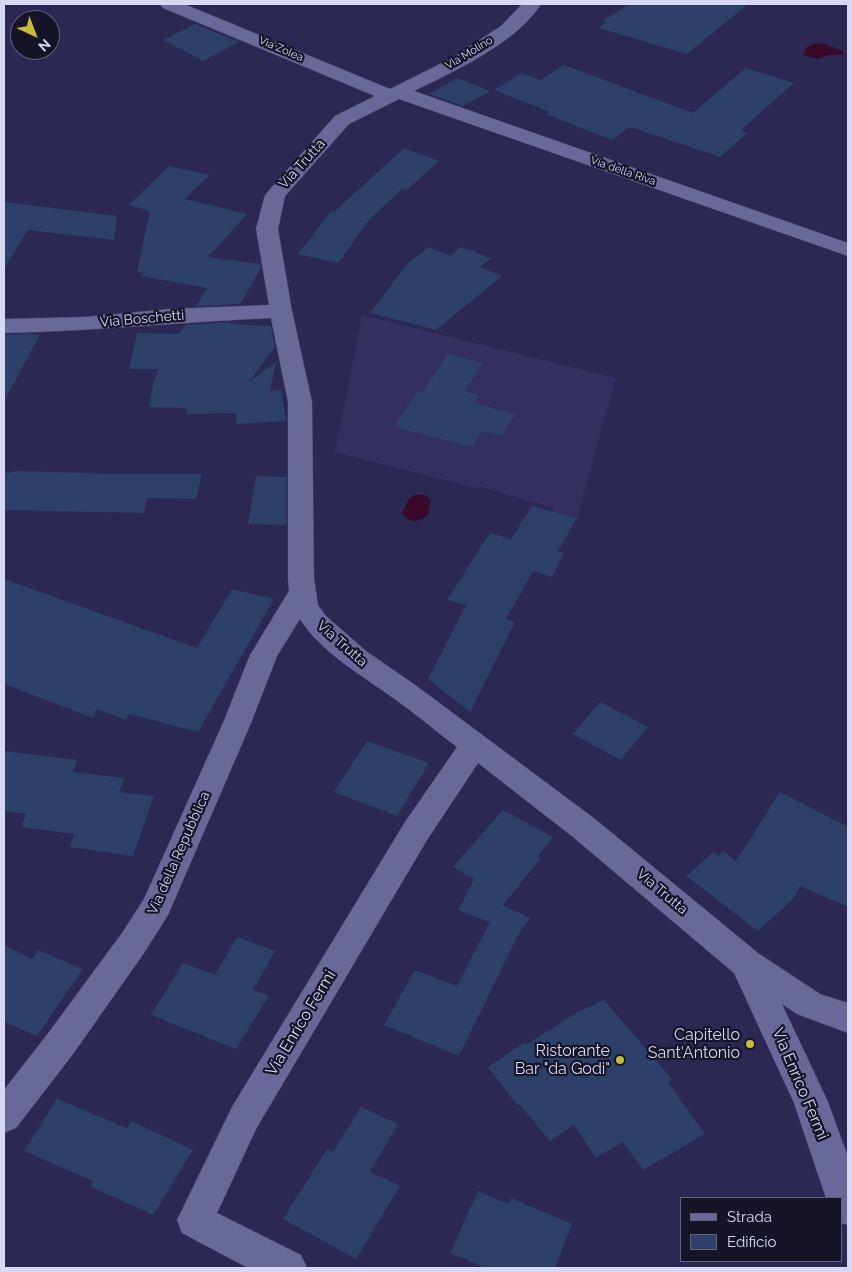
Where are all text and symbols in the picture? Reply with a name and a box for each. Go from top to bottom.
north arrow [10,10,60,60]
street label: Via Zolea [257,34,305,64]
street label: Via Molino [443,34,495,72]
text: N [35,36,54,55]
street label: Via Trutta [275,136,329,192]
street label: Via della Riva [589,154,657,188]
street label: Via Boschetti [99,307,185,331]
street label: Via Trutta [313,618,371,670]
street label: Via della Repubblica [144,789,214,917]
street label: Via Trutta [633,866,691,918]
street label: Via Enrico Fermi [262,967,340,1079]
place label: Capitello Sant'Antonio [648,1025,740,1063]
street label: Via Enrico Fermi [768,1025,832,1143]
marker: Capitello Sant'Antonio [744,1038,756,1050]
place label: Ristorante Bar "da Godi" [515,1041,610,1079]
marker: Ristorante Bar "da Godi" [614,1054,626,1066]
legend [680,1197,842,1262]
text: Strada [727,1208,772,1226]
text: Edificio [727,1233,777,1251]

